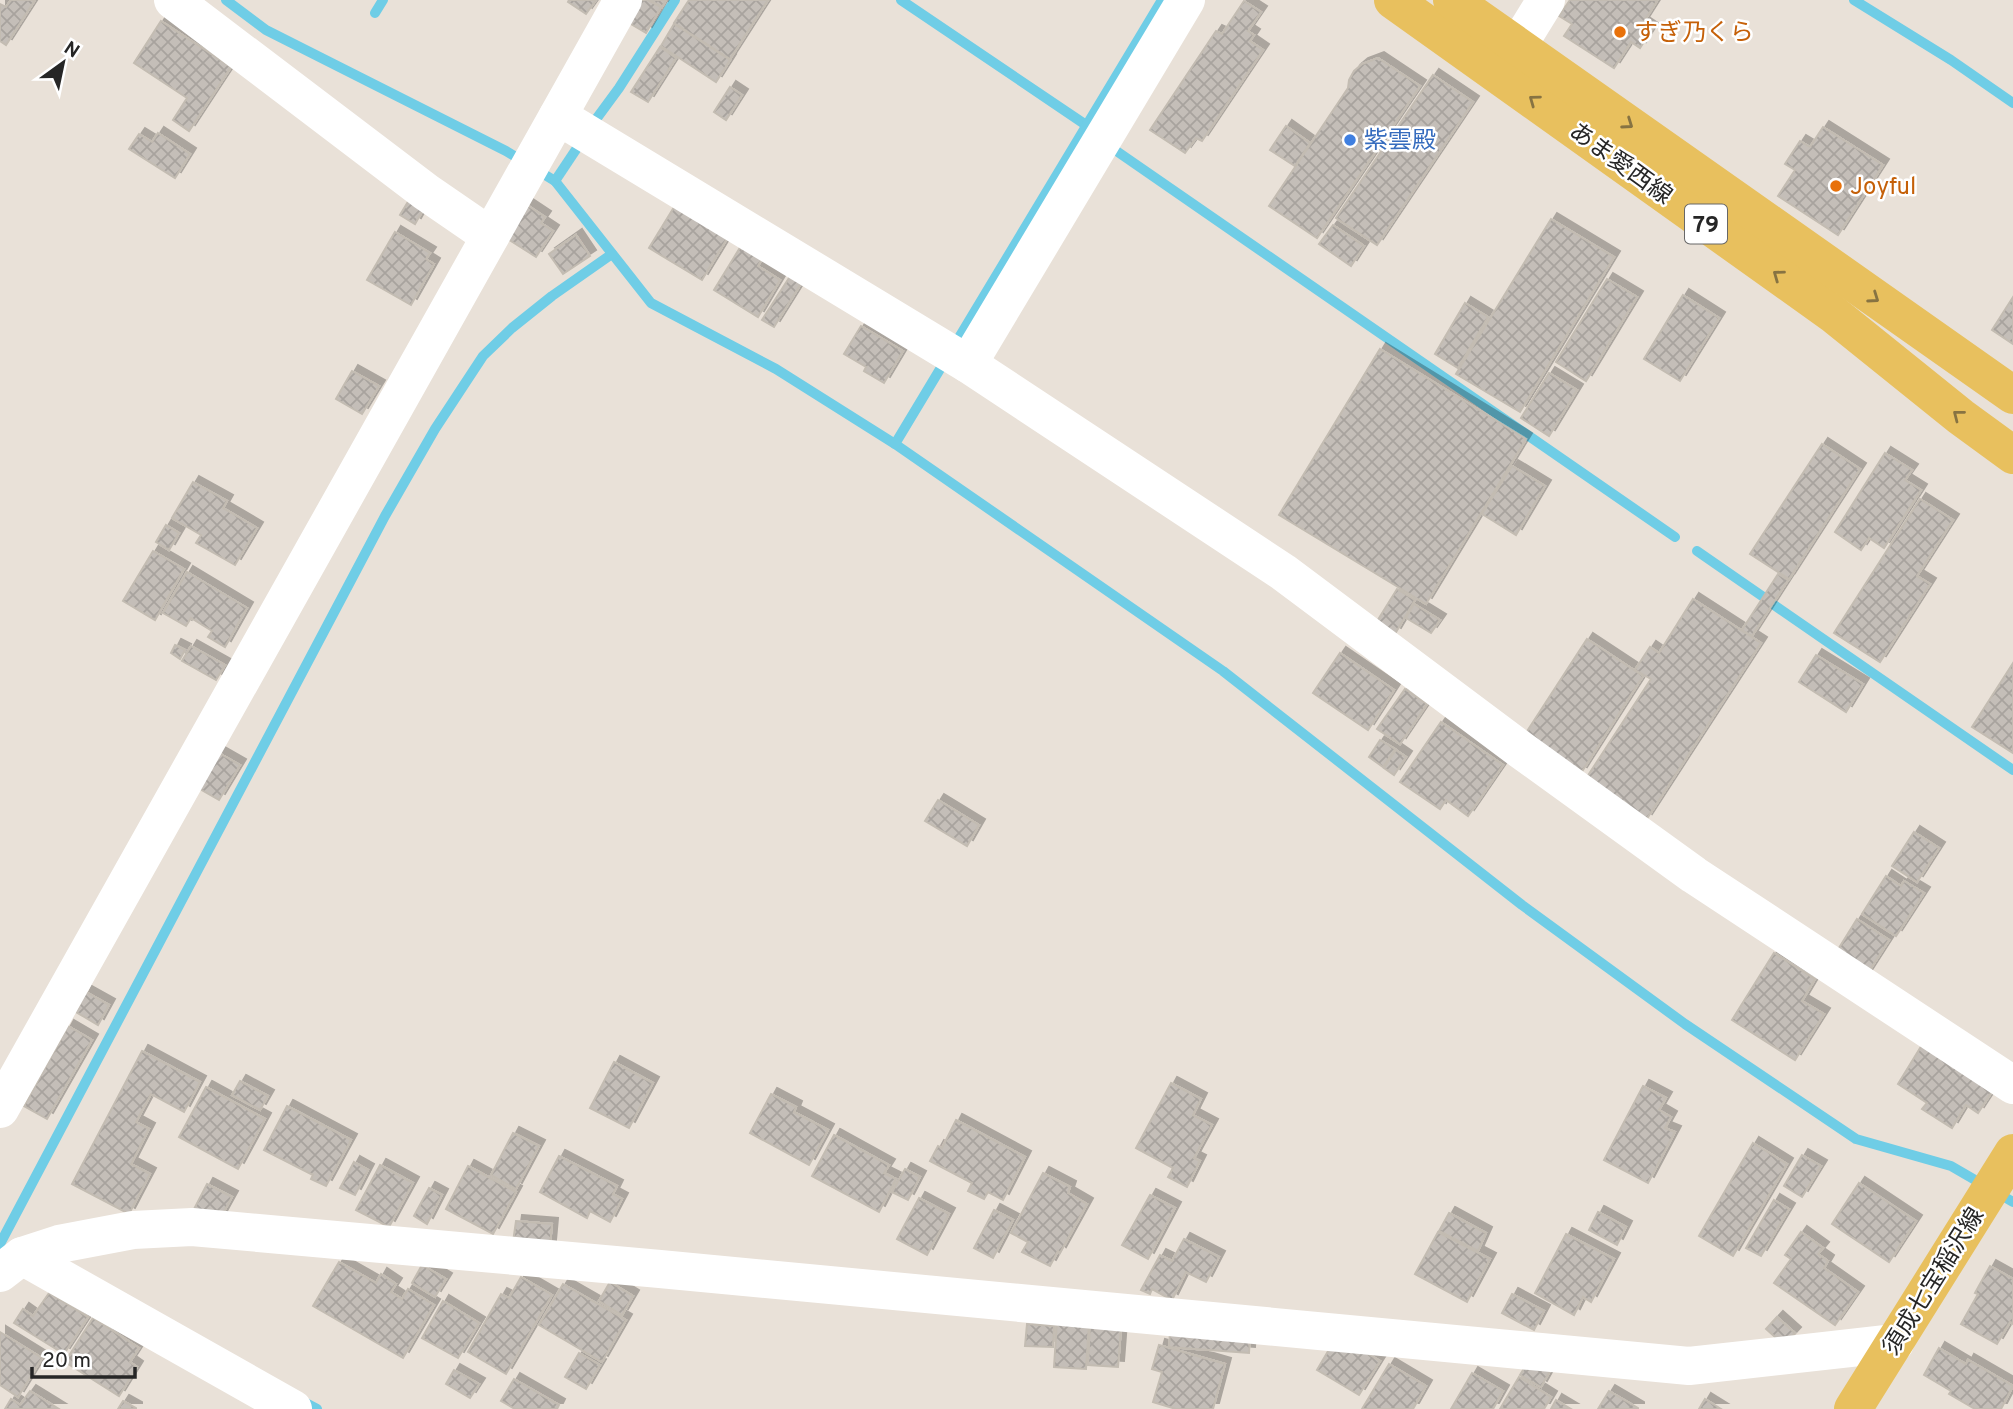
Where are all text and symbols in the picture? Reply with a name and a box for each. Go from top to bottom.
place label: すぎ乃くら [1634,19,1754,49]
marker: すぎ乃くら [1612,24,1628,40]
north arrow [28,28,98,98]
text: N [59,37,83,64]
one-way arrow [1529,96,1542,108]
one-way arrow [1620,116,1633,128]
street label: あま愛西線 [1562,117,1677,212]
place label: 紫雲殿 [1364,127,1436,157]
marker: 紫雲殿 [1342,132,1358,148]
place label: Joyful [1850,173,1916,203]
marker: Joyful [1828,178,1844,194]
road number: 79 [1685,204,1727,244]
one-way arrow [1773,271,1786,283]
one-way arrow [1866,290,1879,302]
one-way arrow [1953,410,1966,423]
street label: 須成七宝稲沢線 [1877,1203,1992,1361]
scale bar [32,1336,135,1380]
text: 20 m [42,1348,91,1375]

